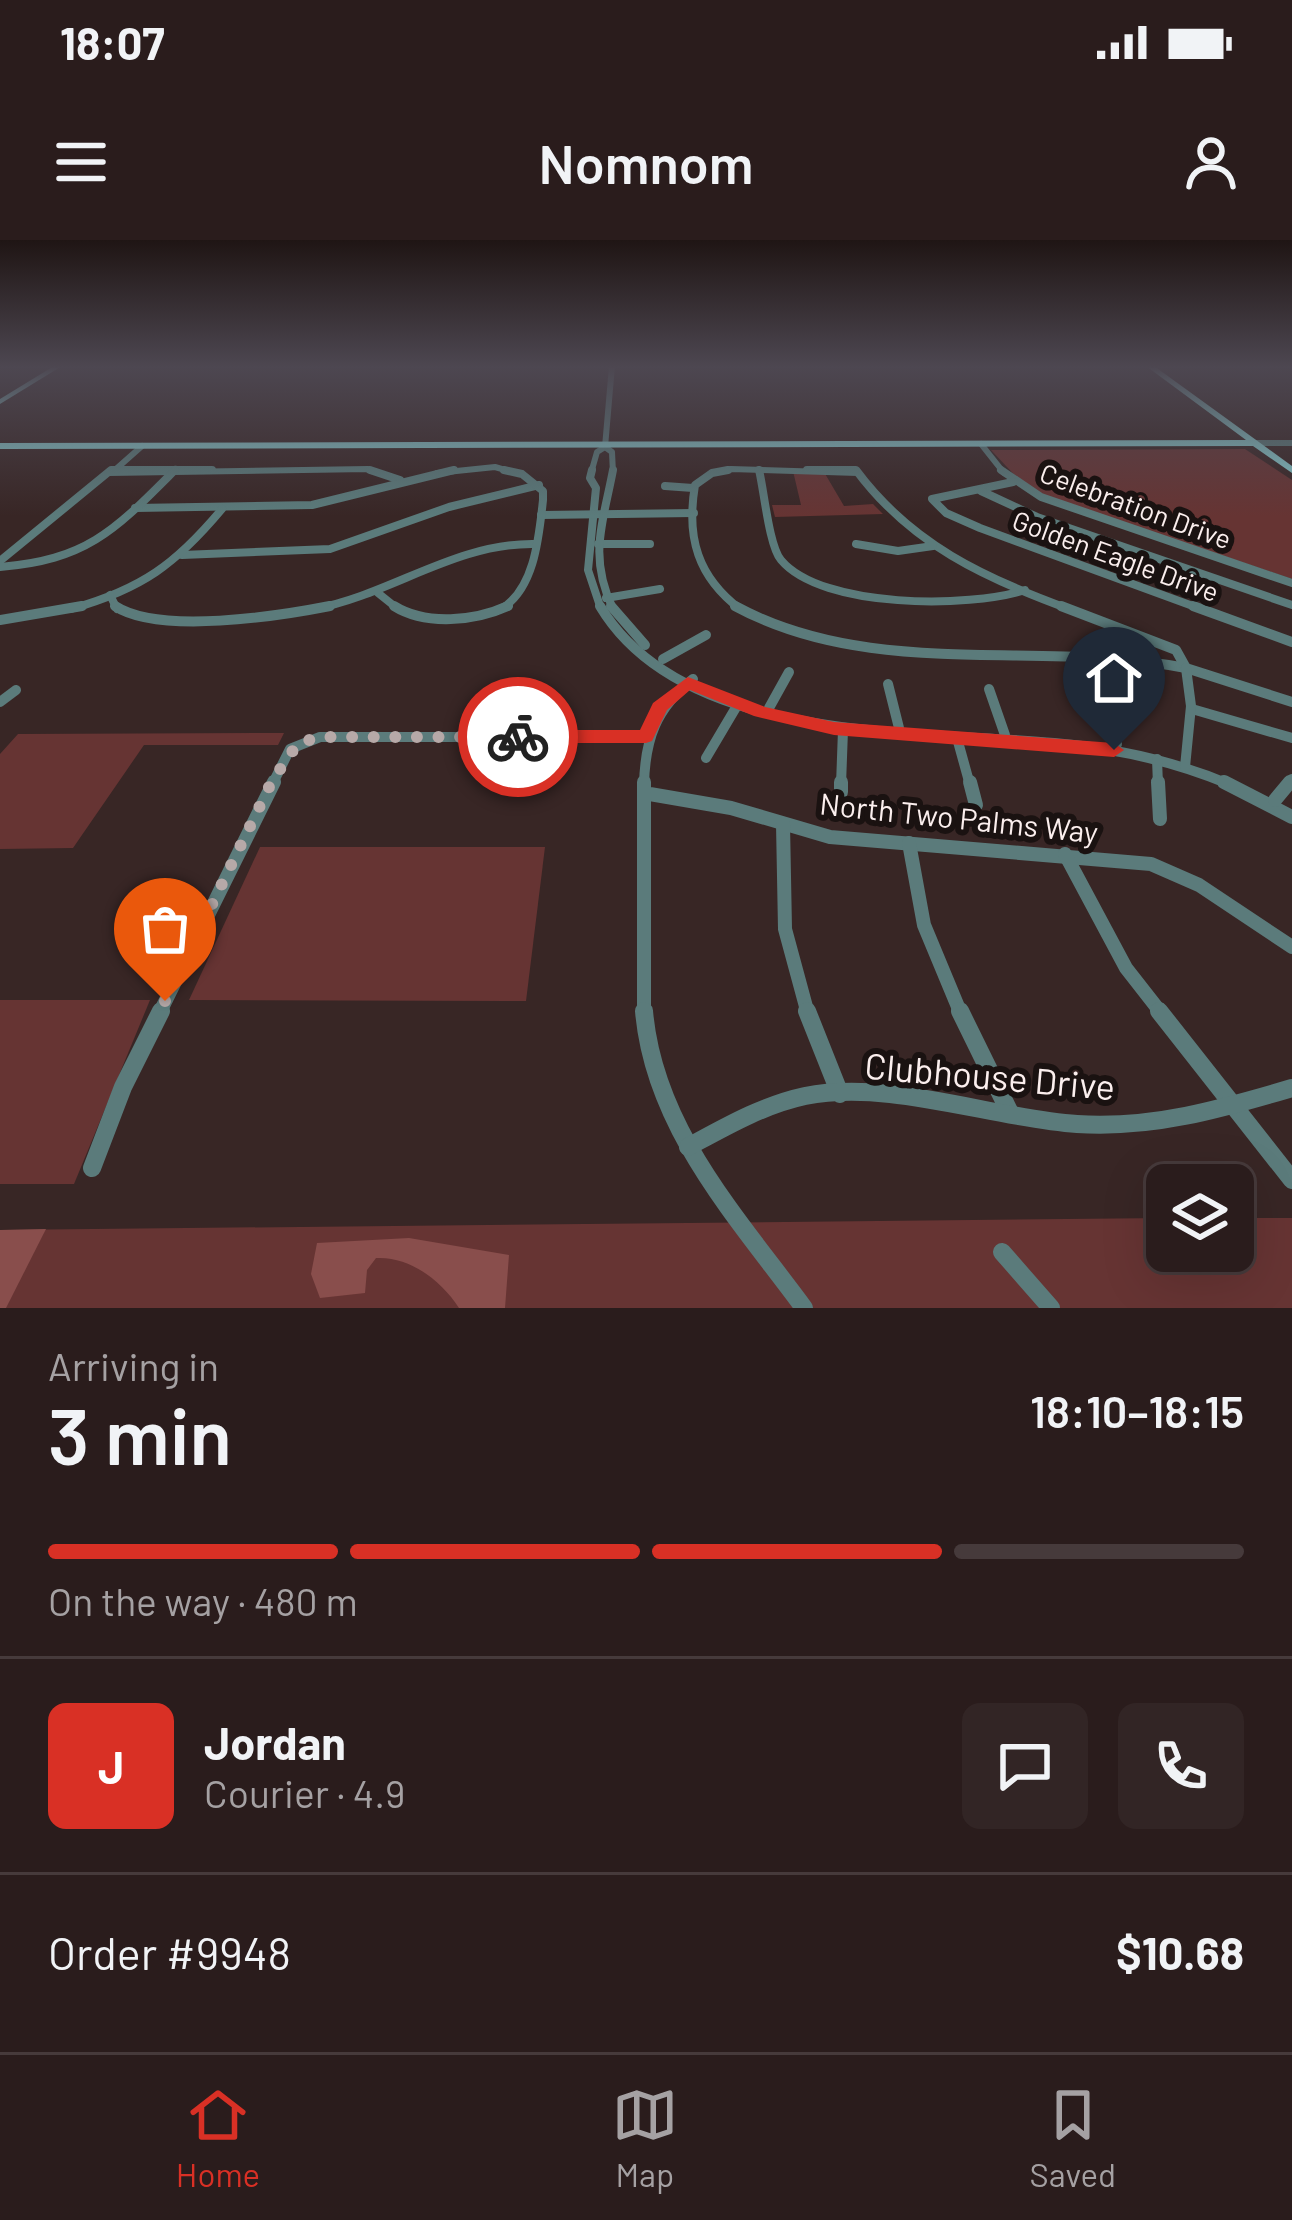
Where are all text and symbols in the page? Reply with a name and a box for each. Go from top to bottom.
text: 18:07 [60,15,165,69]
icon: menu [48,129,114,195]
icon: person [1178,129,1244,195]
text: Nomnom [539,130,753,195]
street label: Celebration Drive [1036,456,1236,554]
street label: Golden Eagle Drive [1008,503,1224,607]
pin [1063,627,1165,750]
icon: home [1081,645,1147,711]
courier [458,677,578,797]
icon: bike [485,704,551,770]
street label: North Two Palms Way [818,784,1100,850]
pin [114,878,216,1001]
icon: bag [132,896,198,962]
street label: Clubhouse Drive [863,1043,1117,1107]
map controls [1146,1164,1254,1272]
button: layers [1146,1164,1254,1272]
text: Arriving in [48,1342,219,1389]
text: 18:10–18:15 [1030,1383,1244,1437]
text: 3 min [48,1387,232,1481]
text: On the way · 480 m [48,1577,358,1624]
button: chat [962,1703,1088,1829]
button: phone [1118,1703,1244,1829]
text: Jordan [204,1715,346,1769]
text: J [98,1739,124,1793]
text: Courier · 4.9 [204,1769,405,1816]
text: Order #9948 [48,1925,291,1979]
text: $10.68 [1116,1925,1244,1979]
tab: Home [176,2082,260,2194]
tab: Map [612,2082,678,2194]
tab: Saved [1030,2082,1116,2194]

